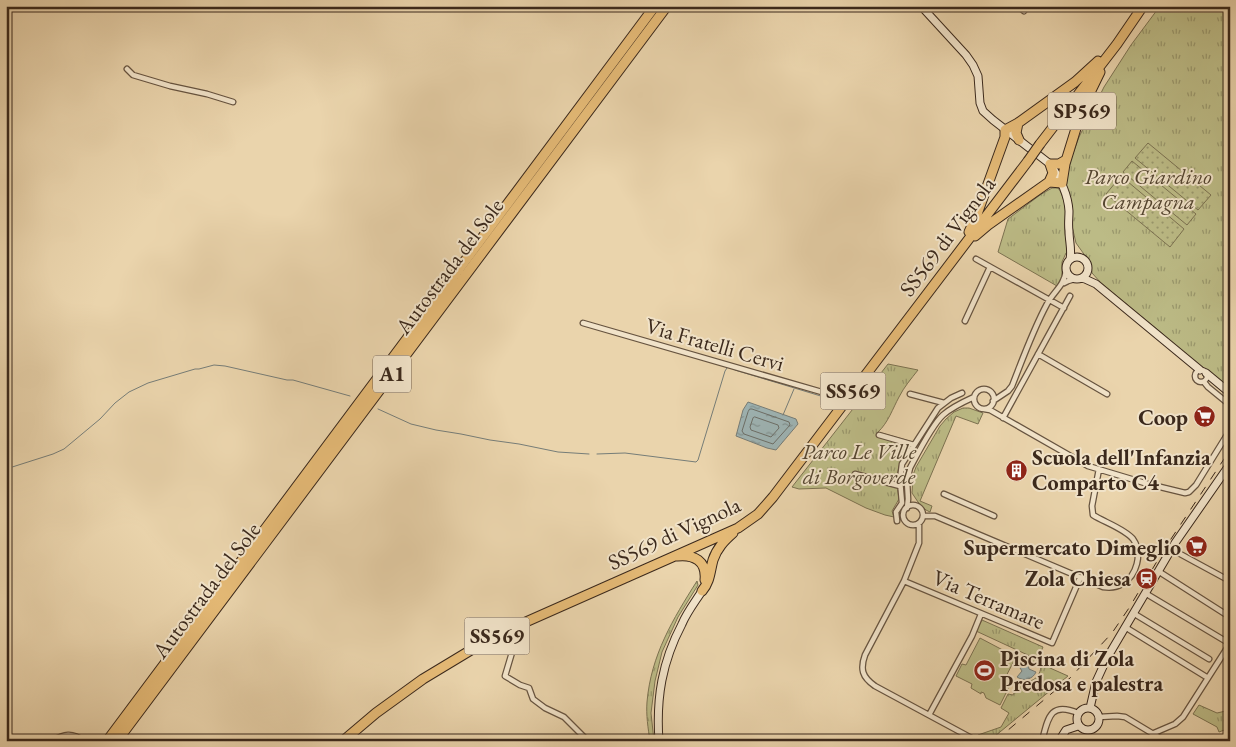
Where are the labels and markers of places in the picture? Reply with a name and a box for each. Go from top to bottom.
place label: Coop [1138,403,1188,432]
supermarket icon: Coop [1192,405,1216,429]
place label: Scuola dell'Infanzia Comparto C4 [1032,443,1211,497]
building icon: Scuola dell'Infanzia Comparto C4 [1004,458,1028,482]
place label: Supermercato Dimeglio [964,533,1181,562]
supermarket icon: Supermercato Dimeglio [1185,535,1209,559]
place label: Zola Chiesa [1025,564,1131,593]
station icon: Zola Chiesa [1135,566,1159,590]
place label: Piscina di Zola Predosa e palestra [1000,644,1163,698]
sports icon: Piscina di Zola Predosa e palestra [972,659,996,683]

